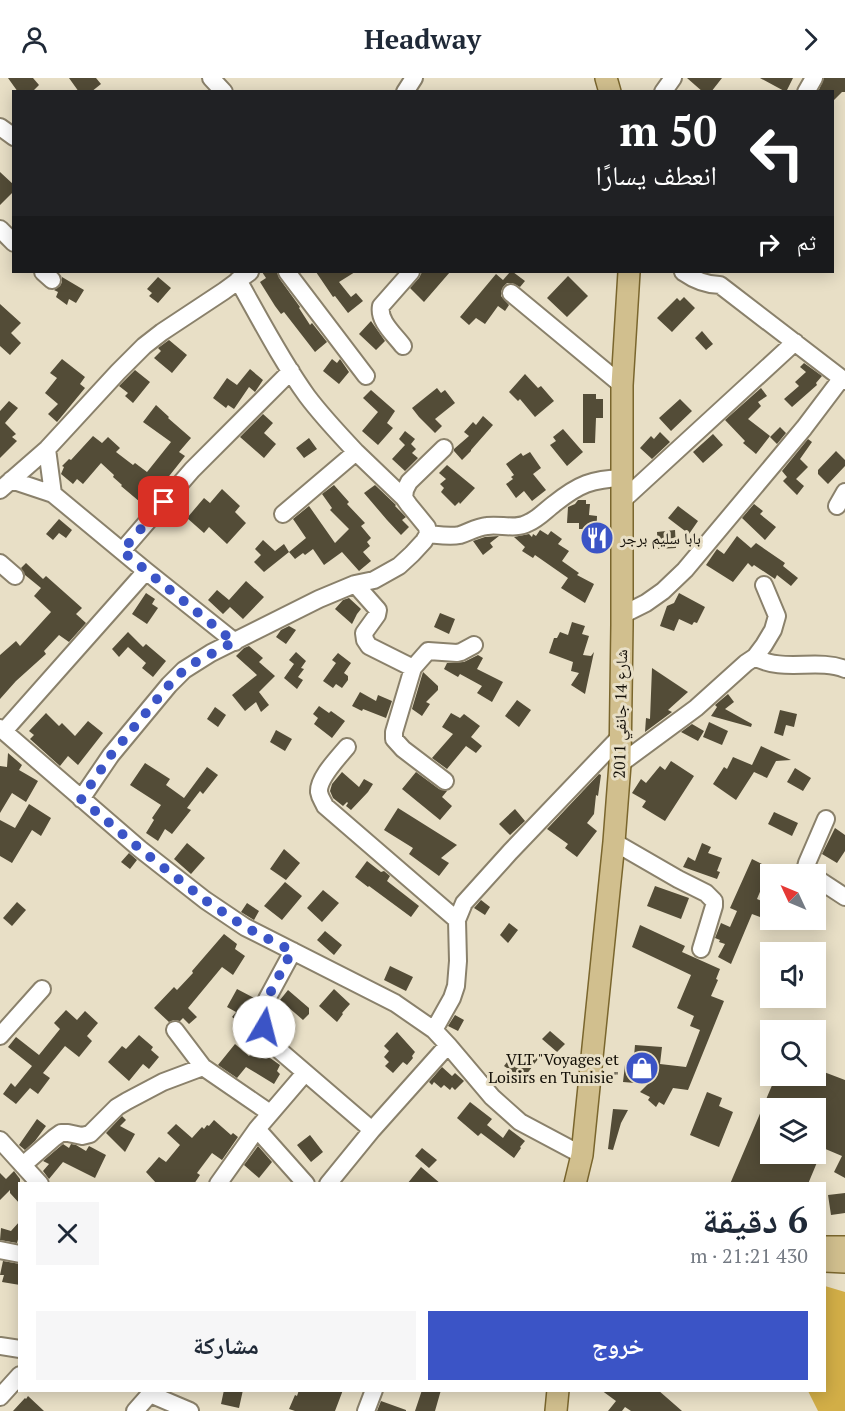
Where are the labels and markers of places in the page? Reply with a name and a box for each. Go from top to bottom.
pin [138,476,189,527]
restaurant icon: بابا سليم برجر [579,520,615,556]
place label: بابا سليم برجر [619,527,701,549]
place label: VLT "Voyages et Loisirs en Tunisie" [488,1048,619,1088]
shop icon: VLT "Voyages et Loisirs en Tunisie" [624,1050,660,1086]

